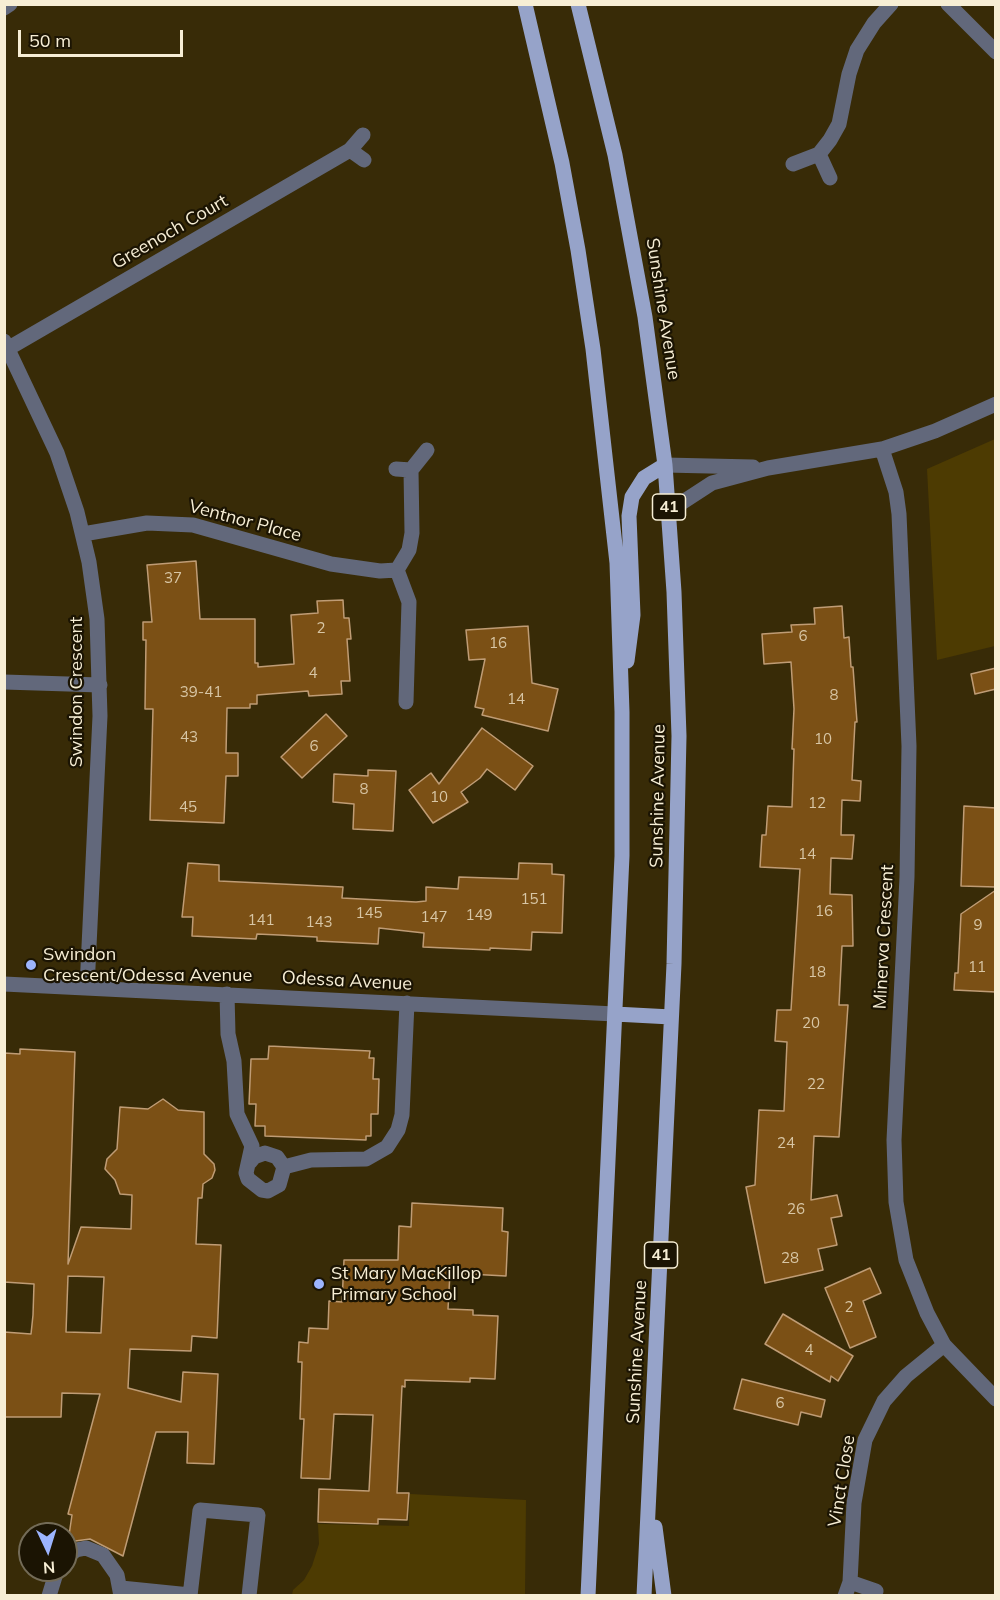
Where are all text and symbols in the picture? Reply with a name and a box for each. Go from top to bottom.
scale bar [21,18,186,56]
text: 50 m [29,29,71,52]
street label: Greenoch Court [108,190,232,274]
street label: Sunshine Avenue [641,236,685,382]
road number: 41 [652,494,686,520]
street label: Ventnor Place [186,496,304,546]
house number: 37 [164,569,182,587]
street label: Swindon Crescent [66,617,88,767]
house number: 2 [317,619,325,637]
house number: 6 [799,627,807,645]
house number: 16 [489,634,507,652]
house number: 4 [309,664,317,682]
house number: 39-41 [180,683,222,701]
house number: 8 [830,686,838,704]
house number: 14 [507,690,525,708]
street label: Sunshine Avenue [646,724,670,868]
house number: 43 [180,728,198,746]
house number: 10 [814,730,832,748]
house number: 6 [310,737,318,755]
house number: 8 [360,780,368,798]
house number: 10 [430,788,448,806]
house number: 12 [808,794,826,812]
house number: 45 [179,798,197,816]
house number: 14 [798,845,816,863]
street label: Minerva Crescent [869,864,899,1010]
house number: 151 [521,890,547,908]
house number: 16 [815,902,833,920]
house number: 145 [356,904,382,922]
house number: 149 [466,906,492,924]
house number: 147 [421,908,447,926]
house number: 141 [248,911,274,929]
house number: 143 [306,913,332,931]
house number: 9 [974,916,982,934]
place label: Swindon Crescent/Odessa Avenue [43,944,252,986]
marker: Swindon Crescent/Odessa Avenue [24,958,38,972]
house number: 11 [968,958,986,976]
house number: 18 [808,963,826,981]
street label: Odessa Avenue [281,967,413,995]
house number: 20 [802,1014,820,1032]
house number: 22 [807,1075,825,1093]
house number: 24 [777,1134,795,1152]
house number: 26 [787,1200,805,1218]
road number: 41 [644,1242,678,1268]
house number: 28 [781,1249,799,1267]
place label: St Mary MacKillop Primary School [331,1263,481,1306]
marker: St Mary MacKillop Primary School [312,1277,326,1291]
street label: Sunshine Avenue [622,1280,652,1424]
house number: 2 [845,1298,853,1316]
house number: 4 [805,1341,813,1359]
house number: 6 [776,1394,784,1412]
street label: Vinct Close [824,1433,860,1529]
north arrow [18,1522,78,1582]
text: N [42,1558,56,1578]

